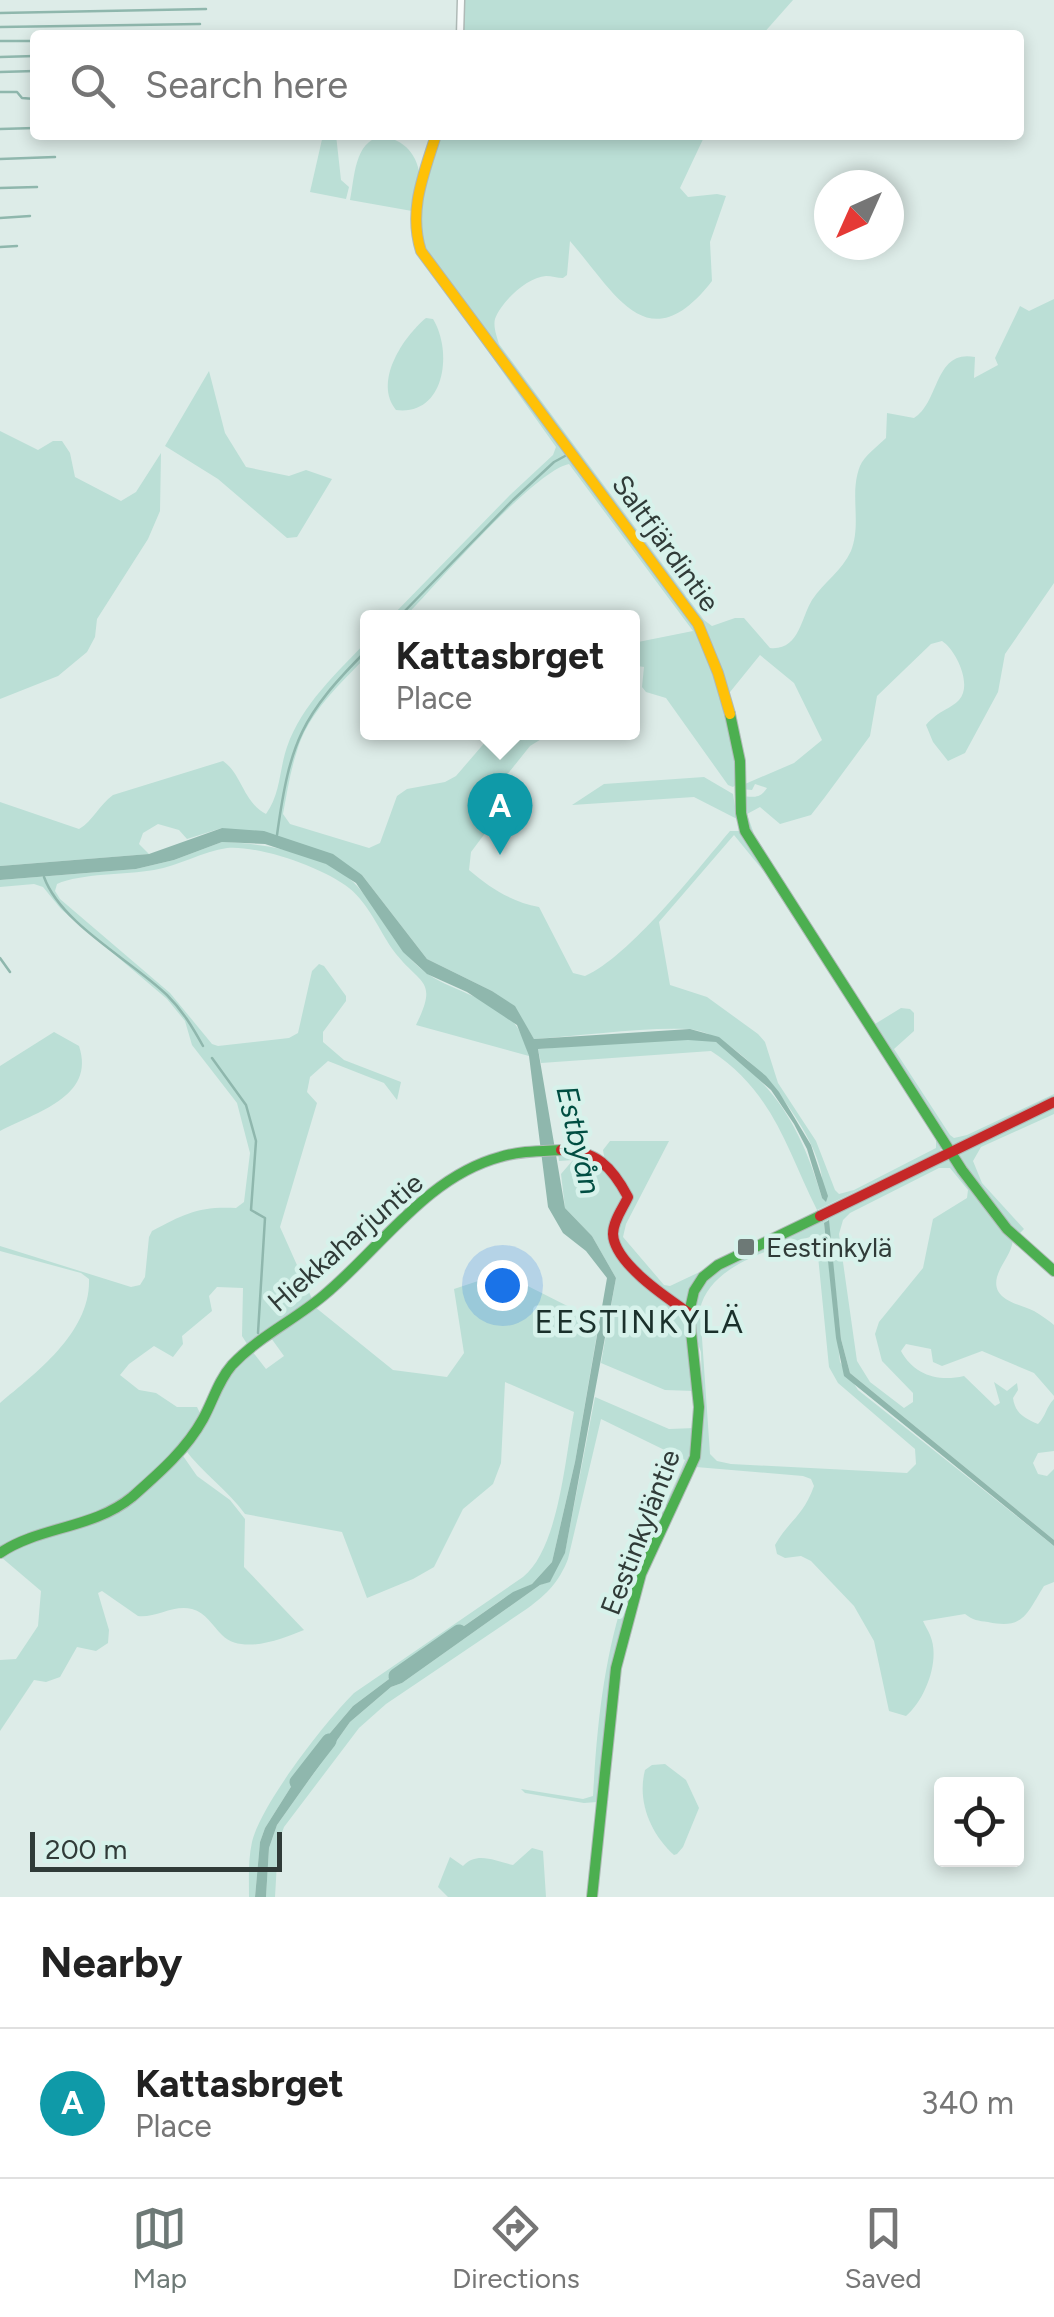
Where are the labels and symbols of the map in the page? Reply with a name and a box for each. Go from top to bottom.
north arrow [814,170,904,260]
street label: Saltfjärdintie [605,468,727,618]
pin: A [468,772,532,855]
water label: Estbyån [549,1082,609,1198]
street label: Hiekkaharjuntie [260,1165,430,1319]
place label: Eestinkylä [766,1230,892,1264]
marker: Eestinkylä [735,1236,757,1258]
your location [477,1260,528,1311]
district label: EESTINKYLÄ [535,1303,745,1341]
street label: Eestinkyläntie [593,1445,687,1619]
scale bar [30,1827,282,1872]

